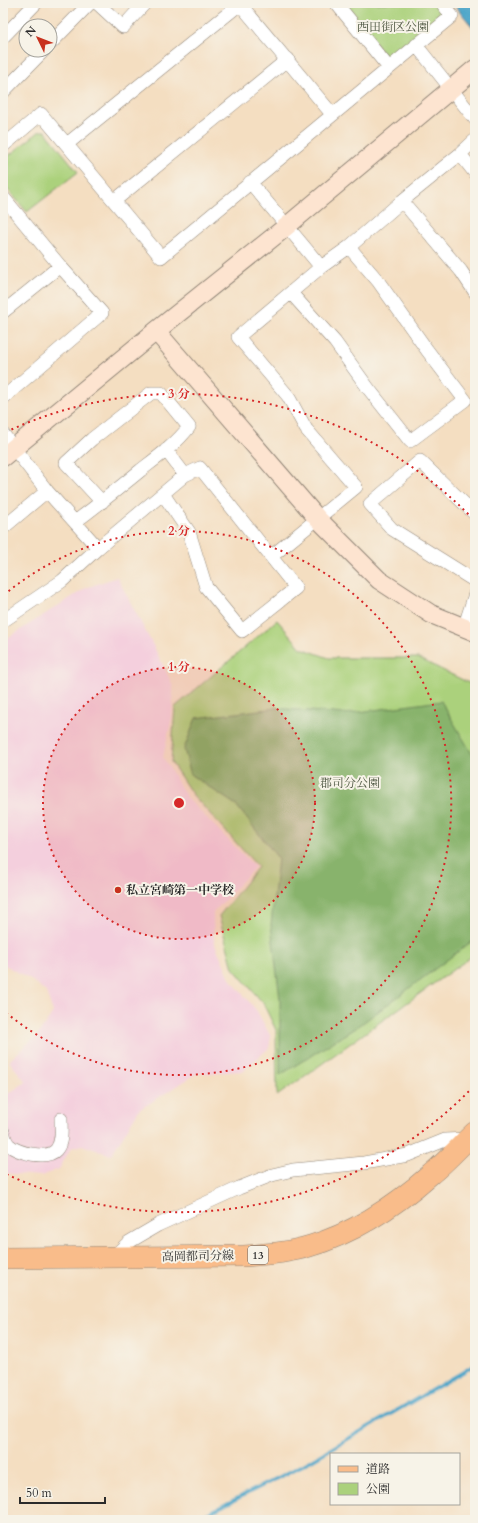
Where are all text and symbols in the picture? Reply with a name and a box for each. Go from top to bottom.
north arrow [18,18,58,58]
park label: 西田街区公園 [357,19,429,35]
text: N [22,23,40,40]
text: 3 分 [168,386,190,402]
text: 2 分 [168,523,190,539]
text: 1 分 [168,659,190,675]
park label: 郡司分公園 [320,775,380,791]
centre of rings [172,796,186,810]
place label: 私立宮崎第一中学校 [126,882,234,898]
marker: 私立宮崎第一中学校 [113,885,123,895]
road number: 13 [248,1246,268,1264]
street label: 高岡都司分線 [162,1247,234,1265]
legend [330,1453,460,1505]
text: 道路 [366,1461,390,1477]
scale bar [20,1479,105,1505]
text: 公園 [366,1481,390,1497]
text: 50 m [26,1485,53,1501]

